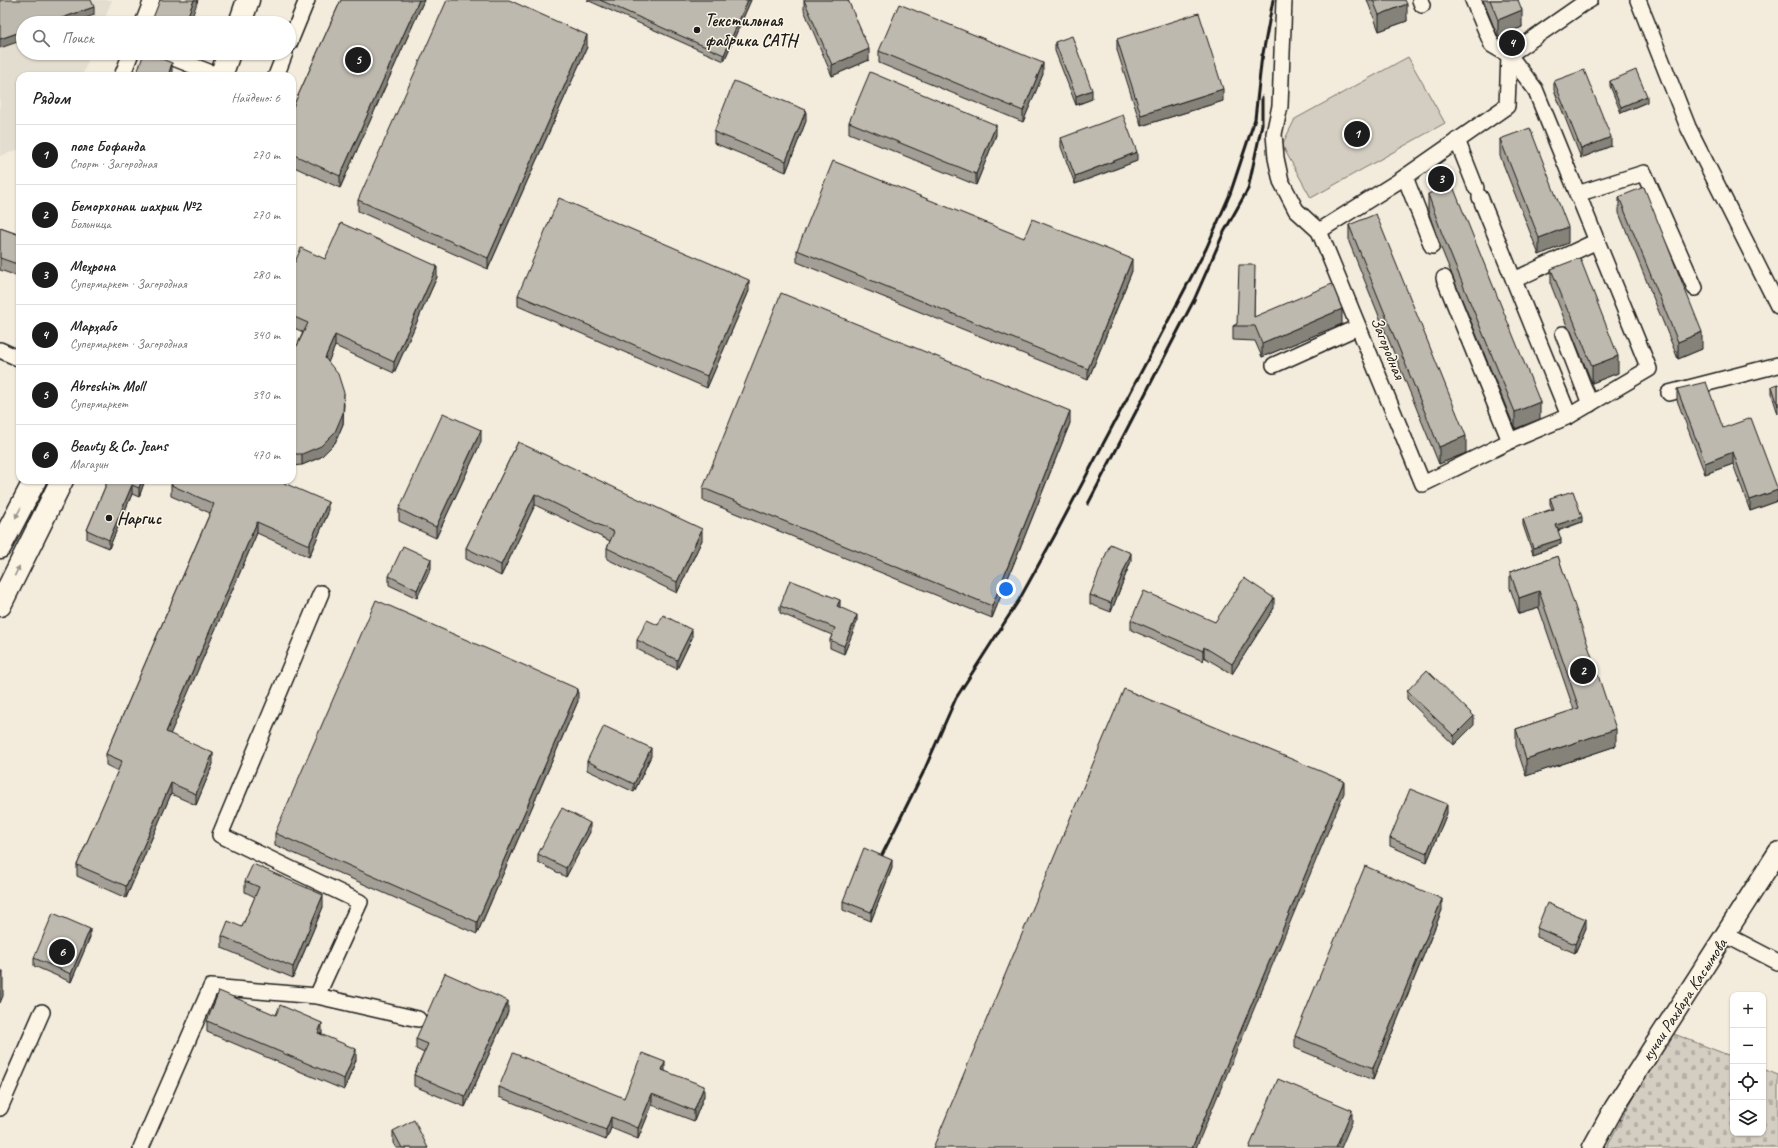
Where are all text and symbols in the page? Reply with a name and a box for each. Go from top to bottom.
place label: Текстильная фабрика САТН [705,10,800,51]
search box [16,16,296,60]
marker: Текстильная фабрика САТН [692,25,702,35]
icon: search [30,27,52,49]
pin: 4 [1499,28,1525,58]
text: Поиск [62,29,94,48]
pin: 5 [345,45,371,75]
text: Рядом [32,88,70,109]
text: Найдено: 6 [232,90,280,106]
pin: 1 [1344,119,1370,149]
text: поле Бофанда [70,137,145,156]
text: 1 [42,147,48,163]
text: 270 m [252,147,280,163]
text: Спорт · Загородная [70,156,157,172]
pin: 3 [1428,164,1454,194]
text: Беморхонаи шахрии №2 [70,197,201,216]
text: 2 [42,207,48,223]
text: 270 m [252,207,280,223]
text: Больница [70,216,111,232]
text: Меҳрона [70,257,115,276]
text: 3 [42,267,48,283]
text: 280 m [252,267,280,283]
text: Супермаркет · Загородная [70,276,187,292]
street label: Загородная [1366,314,1411,384]
text: Марҳабо [70,317,116,336]
text: 4 [42,327,48,343]
text: 340 m [252,327,280,343]
text: Супермаркет · Загородная [70,336,187,352]
text: Abreshim Moll [70,377,145,396]
text: 5 [42,387,48,403]
text: 390 m [252,387,280,403]
text: Супермаркет [70,396,128,412]
text: Beauty & Co. Jeans [70,437,167,456]
text: 6 [42,447,48,463]
text: 470 m [252,447,280,463]
text: Магазин [70,456,108,472]
one-way arrow [14,507,21,519]
place label: Наргис [117,508,163,529]
marker: Наргис [104,513,114,523]
one-way arrow [14,565,21,576]
your location [996,579,1016,599]
pin: 2 [1570,656,1596,686]
street label: кучаи Рахбара Касымова [1636,934,1732,1065]
pin: 6 [49,937,75,967]
map controls [1730,992,1766,1136]
button: + [1730,992,1766,1028]
button: − [1730,1028,1766,1064]
button: locate [1730,1064,1766,1100]
button: layers [1730,1100,1766,1136]

